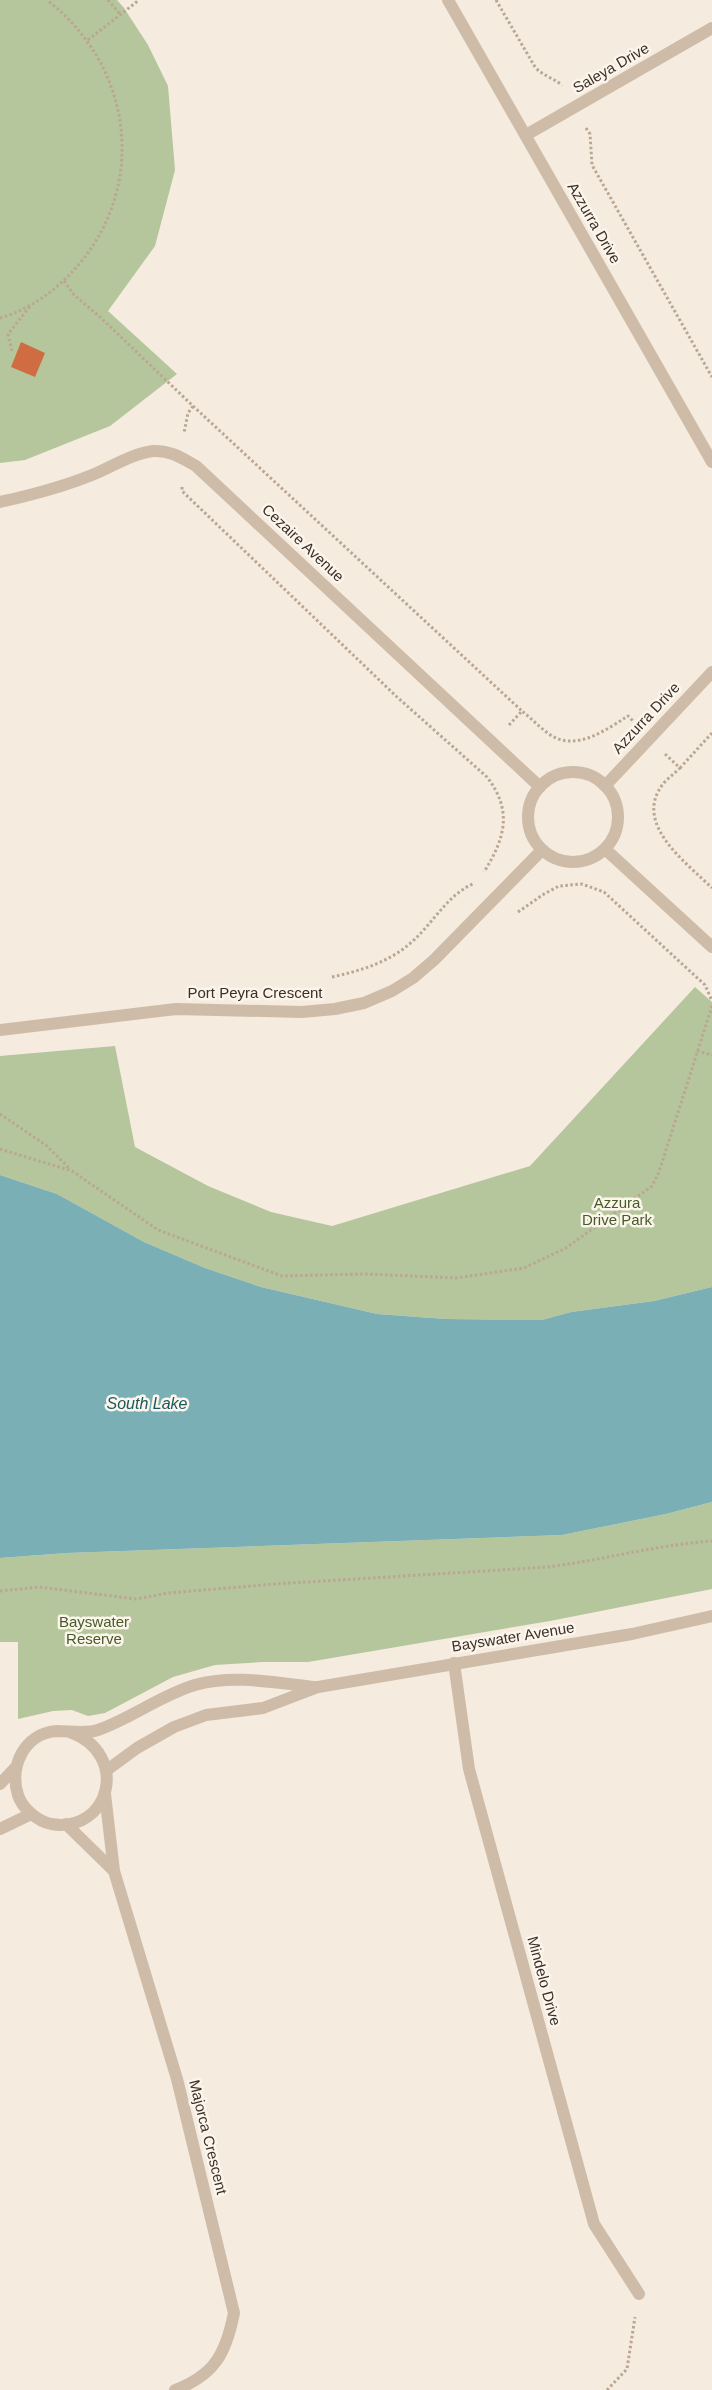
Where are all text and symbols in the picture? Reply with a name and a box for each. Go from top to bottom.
street label: Saleya Drive [570,39,652,96]
street label: Azzurra Drive [564,179,625,266]
street label: Cezaire Avenue [259,500,348,585]
street label: Azzurra Drive [608,679,683,757]
street label: Port Peyra Crescent [187,984,323,1001]
park label: Azzura Drive Park [582,1194,653,1228]
water label: South Lake [107,1395,188,1412]
park label: Bayswater Reserve [59,1613,129,1647]
street label: Bayswater Avenue [450,1618,575,1655]
street label: Mindelo Drive [524,1934,565,2027]
street label: Majorca Crescent [186,2078,231,2197]

